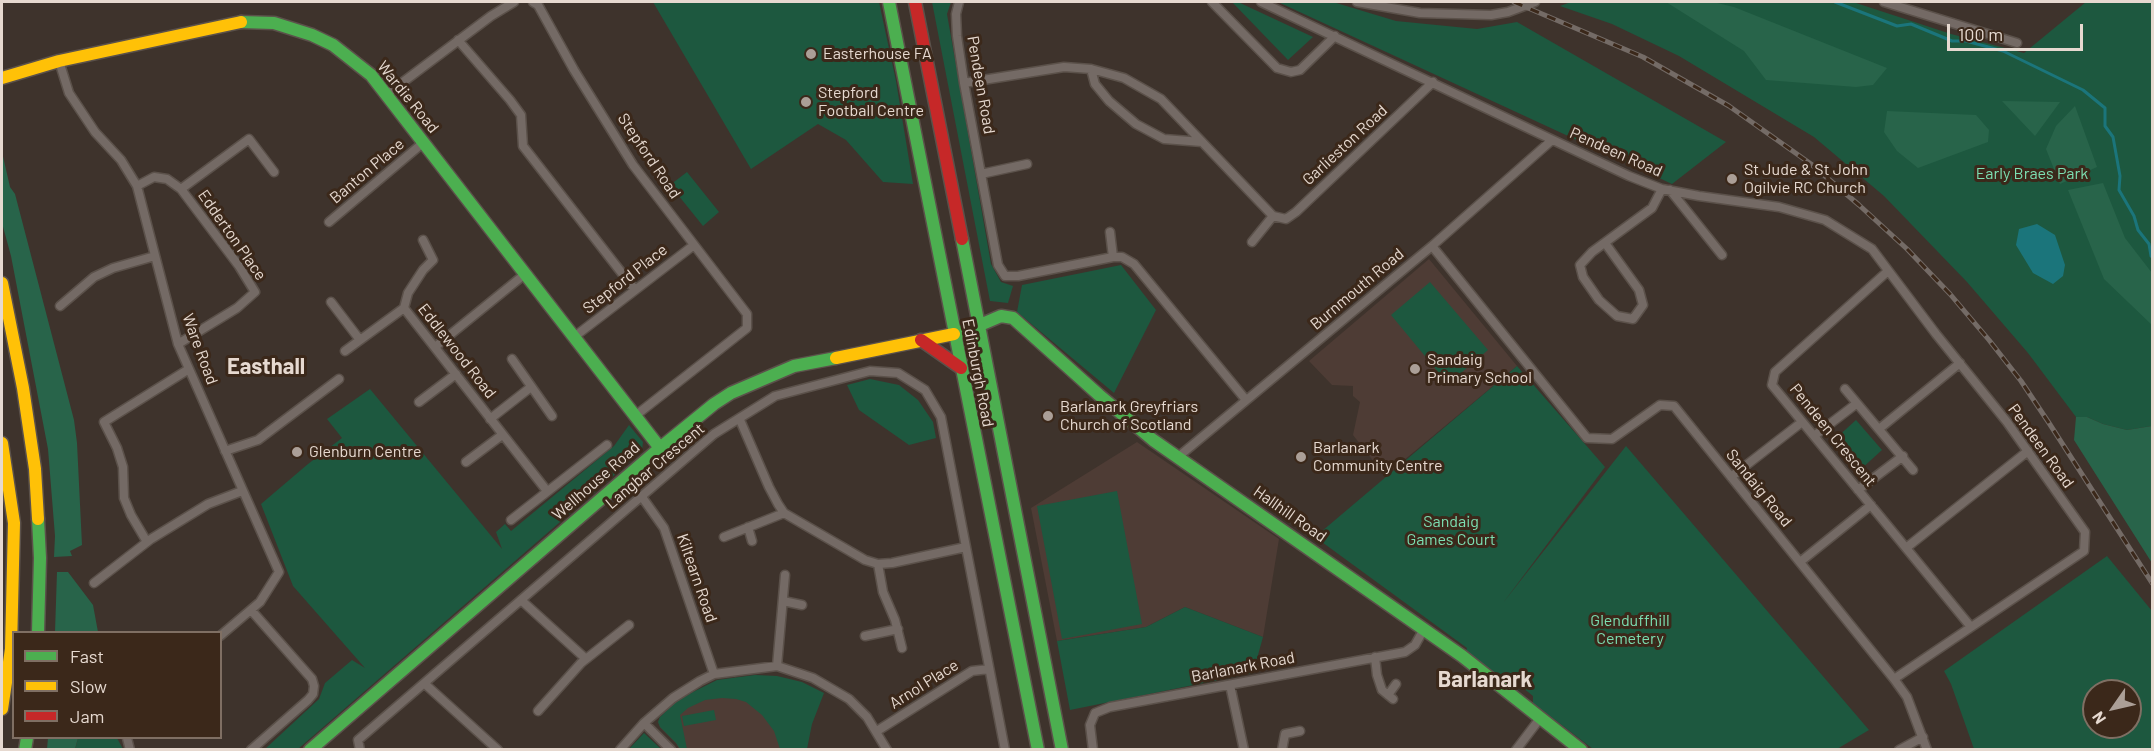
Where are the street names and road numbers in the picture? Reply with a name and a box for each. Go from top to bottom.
street label: Pendeen Road [963,34,999,136]
street label: Wardie Road [373,57,443,137]
street label: Garlieston Road [1299,101,1391,189]
street label: Stepford Road [613,110,685,202]
street label: Pendeen Road [1567,123,1665,181]
street label: Banton Place [326,134,408,208]
street label: Edderton Place [194,186,270,284]
street label: Stepford Place [579,240,671,318]
street label: Burnmouth Road [1306,244,1408,334]
street label: Eddlewood Road [414,300,500,402]
street label: Ware Road [178,311,222,387]
street label: Edinburgh Road [958,317,998,429]
street label: Pendeen Crescent [1786,380,1880,490]
street label: Pendeen Road [2004,400,2078,492]
street label: Langbar Crescent [602,419,708,513]
street label: Wellhouse Road [548,438,644,524]
street label: Sandaig Road [1722,445,1796,531]
street label: Hallhill Road [1250,482,1330,546]
street label: Kiltearn Road [673,531,721,625]
street label: Barlanark Road [1190,648,1296,686]
street label: Arnol Place [886,655,962,713]

